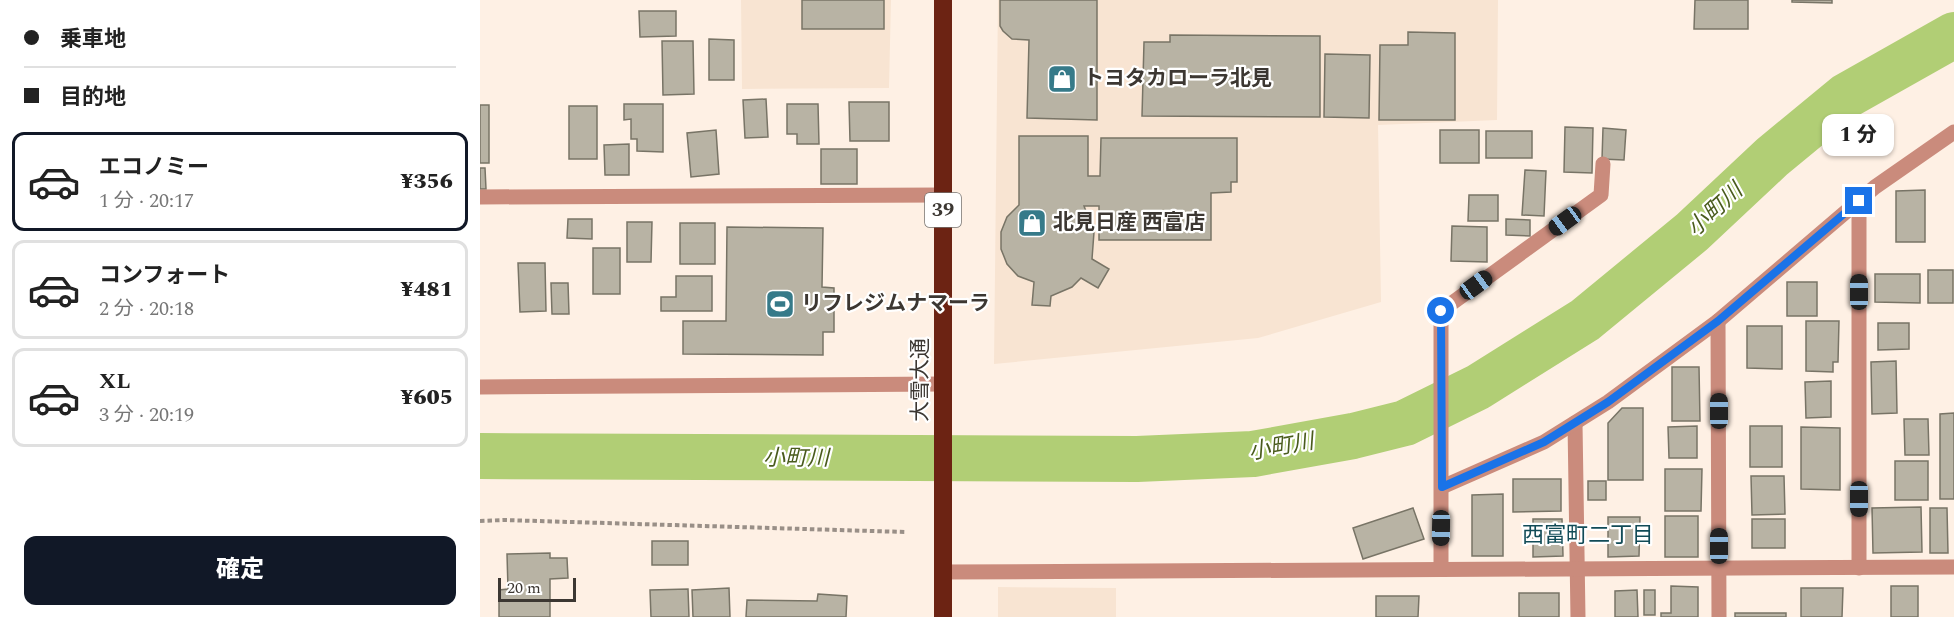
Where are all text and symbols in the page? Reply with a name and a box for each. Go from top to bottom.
text: 乗車地 [60,23,126,56]
shop icon: トヨタカローラ北見 [1046,63,1078,95]
place label: トヨタカローラ北見 [1083,63,1272,95]
text: 目的地 [60,81,126,114]
callout: 1 分 [1823,114,1895,156]
text: 1 分 [1840,120,1877,150]
text: エコノミー [99,151,209,184]
icon: car [27,155,81,209]
text: ¥356 [400,165,453,198]
water label: 小町川 [1680,174,1752,245]
text: 1 分 · 20:17 [99,186,194,216]
route end [1845,187,1872,214]
road number: 39 [925,193,961,227]
car [1545,203,1585,239]
shop icon: 北見日産 西富店 [1016,207,1048,239]
place label: 北見日産 西富店 [1053,207,1205,239]
text: コンフォート [99,259,230,292]
icon: car [27,263,81,317]
car [1456,267,1496,303]
text: ¥481 [400,273,453,306]
car [1850,274,1868,310]
sports icon: リフレジムナマーラ [764,288,796,320]
place label: リフレジムナマーラ [801,288,990,320]
text: 2 分 · 20:18 [99,294,194,324]
route start [1427,297,1454,324]
street label: 大雪大通 [905,338,937,422]
text: XL [99,365,130,398]
icon: car [27,371,81,425]
text: ¥605 [400,381,453,414]
car [1710,393,1728,429]
text: 3 分 · 20:19 [99,400,194,430]
water label: 小町川 [1246,425,1318,469]
water label: 小町川 [763,442,831,475]
car [1850,481,1868,517]
car [1432,510,1450,546]
district label: 西富町二丁目 [1522,519,1654,552]
car [1710,528,1728,564]
button: 確定 [24,536,456,605]
scale bar [498,575,576,602]
text: 20 m [507,576,541,600]

